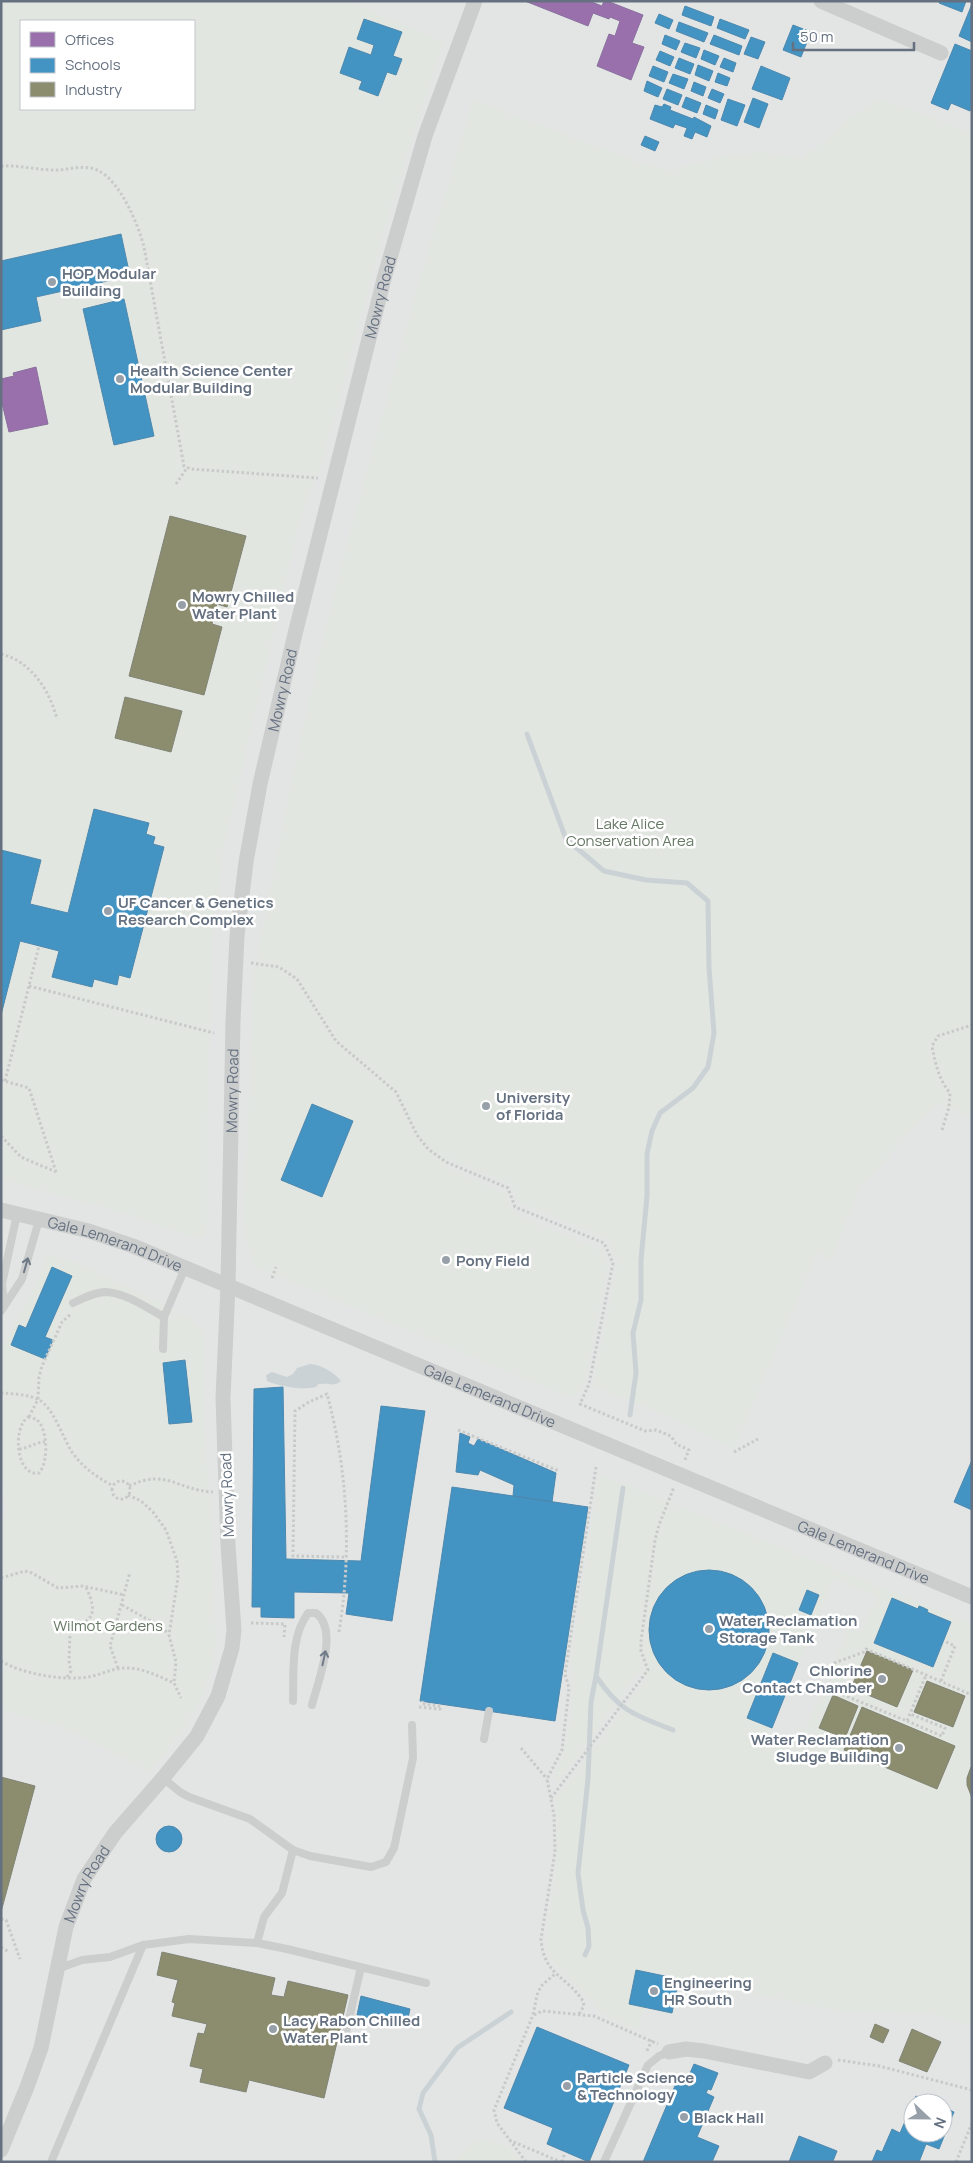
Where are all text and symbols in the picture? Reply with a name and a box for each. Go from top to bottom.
legend [20,20,195,110]
scale bar [793,20,914,52]
text: 50 m [800,26,834,47]
text: Offices [65,29,114,50]
text: Schools [65,54,121,75]
text: Industry [65,79,122,100]
street label: Mowry Road [359,253,401,341]
place label: HOP Modular Building [62,263,156,301]
marker: HOP Modular Building [46,276,58,288]
place label: Health Science Center Modular Building [130,360,293,398]
marker: Health Science Center Modular Building [114,373,126,385]
place label: Mowry Chilled Water Plant [192,586,294,624]
marker: Mowry Chilled Water Plant [176,599,188,611]
street label: Mowry Road [262,647,302,734]
park label: Lake Alice Conservation Area [566,813,694,851]
place label: UF Cancer & Genetics Research Complex [118,892,274,930]
marker: UF Cancer & Genetics Research Complex [102,905,114,917]
street label: Mowry Road [220,1048,243,1133]
place label: University of Florida [496,1087,571,1125]
marker: University of Florida [480,1100,492,1112]
street label: Gale Lemerand Drive [46,1211,186,1276]
place label: Pony Field [456,1250,530,1271]
marker: Pony Field [440,1254,452,1266]
one-way arrow [22,1257,31,1273]
street label: Gale Lemerand Drive [421,1358,559,1432]
street label: Mowry Road [215,1452,239,1538]
street label: Gale Lemerand Drive [794,1515,933,1589]
place label: Water Reclamation Storage Tank [719,1610,857,1648]
park label: Wilmot Gardens [53,1615,163,1636]
marker: Water Reclamation Storage Tank [703,1623,715,1635]
one-way arrow [320,1651,329,1667]
place label: Chlorine Contact Chamber [742,1660,872,1698]
marker: Chlorine Contact Chamber [876,1673,888,1685]
place label: Water Reclamation Sludge Building [751,1729,889,1767]
marker: Water Reclamation Sludge Building [893,1742,905,1754]
street label: Mowry Road [58,1841,114,1925]
place label: Engineering HR South [664,1972,752,2010]
marker: Engineering HR South [648,1985,660,1997]
place label: Lacy Rabon Chilled Water Plant [283,2010,420,2048]
marker: Lacy Rabon Chilled Water Plant [267,2023,279,2035]
place label: Particle Science & Technology [577,2067,694,2105]
marker: Particle Science & Technology [561,2080,573,2092]
north arrow [903,2093,953,2143]
place label: Black Hall [694,2107,764,2128]
marker: Black Hall [678,2111,690,2123]
text: N [930,2115,951,2131]

